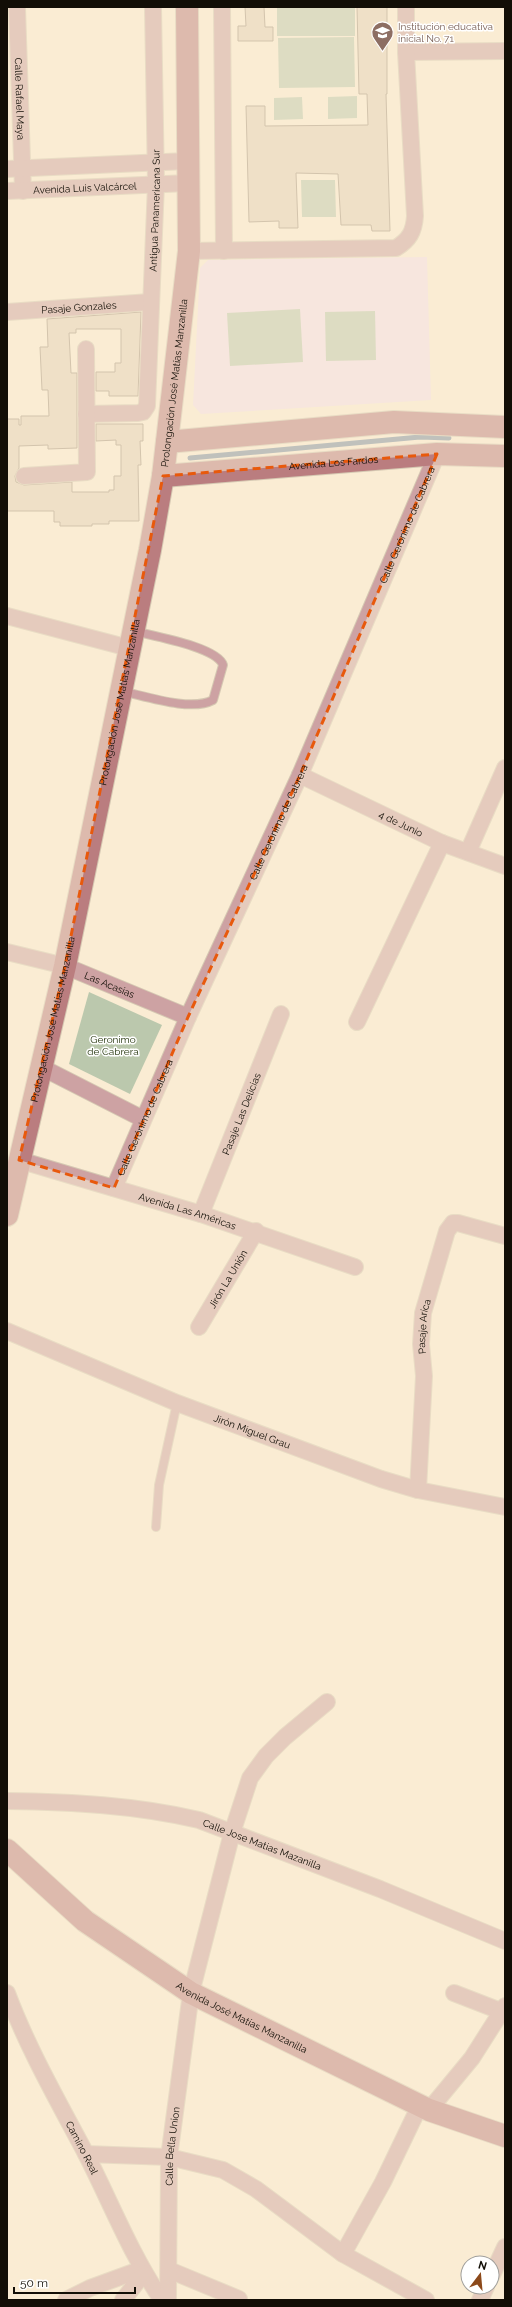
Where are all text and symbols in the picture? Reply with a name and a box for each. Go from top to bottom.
school or university icon: Institución educativa inicial No. 71 [369,19,395,52]
place label: Institución educativa inicial No. 71 [398,21,493,44]
street label: Calle Rafael Maya [13,58,27,140]
street label: Antigua Panamericana Sur [147,149,162,272]
street label: Avenida Luis Valcárcel [33,180,137,195]
street label: Prolongación José Matías Manzanilla [159,298,189,468]
street label: Pasaje Gonzales [41,299,117,315]
street label: Avenida Los Fardos [288,453,379,471]
street label: Calle Gerónimo de Cabrera [377,465,437,585]
street label: Prolongación José Matías Manzanilla [97,618,141,786]
street label: Calle Gerónimo de Cabrera [247,763,309,882]
street label: 4 de Junio [377,808,425,839]
street label: Prolongación José Matías Manzanilla [28,935,76,1103]
street label: Las Acasias [83,969,137,1000]
park label: Geronimo de Cabrera [87,1034,139,1057]
street label: Calle Gerónimo de Cabrera [115,1057,175,1177]
street label: Pasaje Las Delicias [220,1071,262,1156]
street label: Avenida Las Américas [138,1190,238,1231]
street label: Jirón La Unión [206,1248,249,1310]
street label: Pasaje Arica [415,1298,432,1355]
street label: Jirón Miguel Grau [213,1412,292,1450]
street label: Calle Jose Matias Mazanilla [201,1817,323,1872]
street label: Avenida José Matías Manzanilla [174,1979,309,2055]
street label: Calle Bella Union [163,2106,181,2186]
street label: Camino Real [64,2119,101,2176]
north arrow [460,2255,500,2295]
text: N [477,2258,488,2273]
scale bar [14,2269,135,2295]
text: 50 m [20,2276,48,2290]

